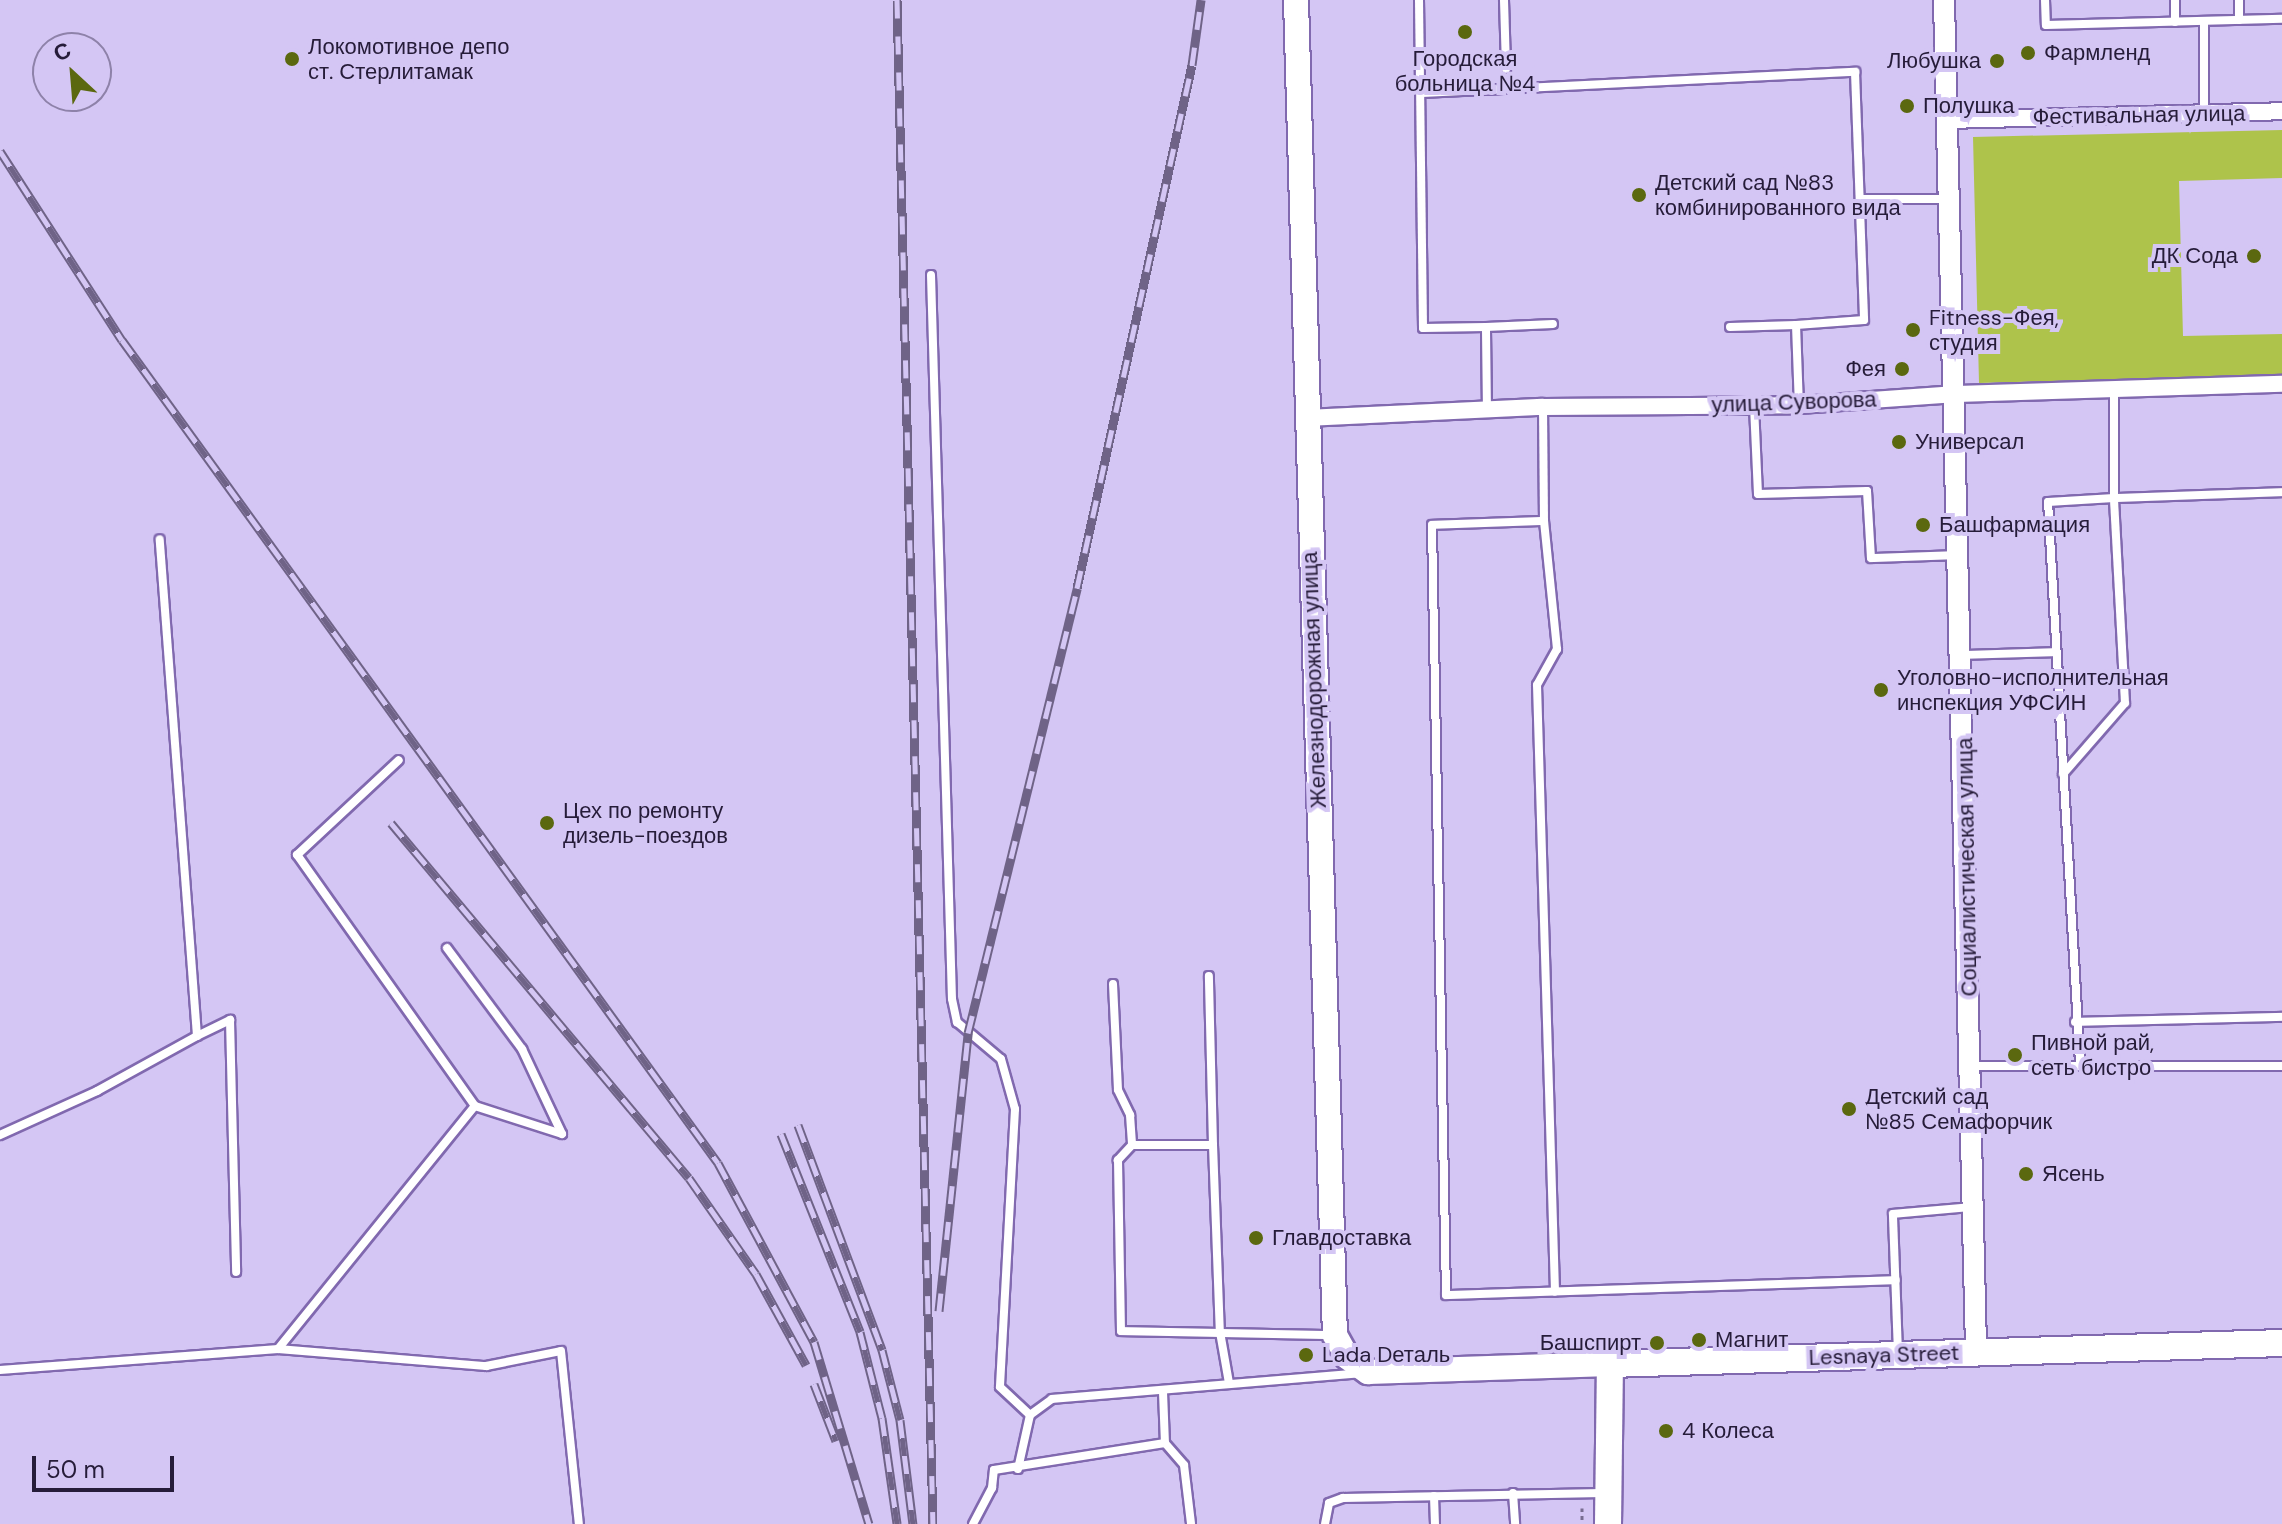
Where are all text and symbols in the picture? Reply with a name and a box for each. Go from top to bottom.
marker: Городская больница №4 [1456,23,1474,41]
north arrow [32,32,112,112]
place label: Локомотивное депо ст. Стерлитамак [308,33,509,84]
text: С [49,35,76,68]
place label: Фармленд [2044,40,2150,66]
marker: Фармленд [2019,44,2037,62]
place label: Городская больница №4 [1395,45,1535,96]
place label: Любушка [1887,48,1981,74]
marker: Локомотивное депо ст. Стерлитамак [283,50,301,68]
marker: Любушка [1988,52,2006,70]
place label: Полушка [1923,93,2014,119]
marker: Полушка [1898,97,1916,115]
street label: Фестивальная улица [2032,100,2246,130]
place label: Детский сад №83 комбинированного вида [1655,169,1901,220]
marker: Детский сад №83 комбинированного вида [1630,186,1648,204]
place label: ДК Сода [2152,243,2238,269]
marker: ДК Сода [2245,247,2263,265]
place label: Fitness-Фея, студия [1929,304,2059,356]
marker: Fitness-Фея, студия [1904,321,1922,339]
place label: Фея [1845,356,1886,382]
marker: Фея [1893,360,1911,378]
street label: улица Суворова [1711,386,1877,418]
place label: Универсал [1915,429,2024,455]
marker: Универсал [1890,433,1908,451]
place label: Башфармация [1939,512,2090,538]
marker: Башфармация [1914,516,1932,534]
street label: Железнодорожная улица [1296,551,1332,809]
place label: Уголовно-исполнительная инспекция УФСИН [1897,664,2169,716]
marker: Уголовно-исполнительная инспекция УФСИН [1872,681,1890,699]
street label: Социалистическая улица [1952,737,1982,997]
place label: Цех по ремонту дизель-поездов [563,797,728,848]
marker: Цех по ремонту дизель-поездов [538,814,556,832]
place label: Пивной рай, сеть бистро [2031,1029,2154,1080]
marker: Пивной рай, сеть бистро [2006,1046,2024,1064]
place label: Детский сад №85 Семафорчик [1865,1083,2052,1134]
marker: Детский сад №85 Семафорчик [1840,1100,1858,1118]
place label: Ясень [2042,1161,2105,1187]
marker: Ясень [2017,1165,2035,1183]
place label: Главдоставка [1272,1225,1411,1251]
marker: Главдоставка [1247,1229,1265,1247]
place label: Магнит [1715,1327,1788,1353]
place label: Башспирт [1540,1330,1641,1356]
marker: Магнит [1690,1331,1708,1349]
marker: Башспирт [1648,1334,1666,1352]
street label: Lesnaya Street [1808,1339,1960,1371]
place label: Lada Dеталь [1322,1342,1450,1368]
marker: Lada Dеталь [1297,1346,1315,1364]
place label: 4 Колеса [1682,1418,1774,1444]
marker: 4 Колеса [1657,1422,1675,1440]
scale bar [36,1440,178,1490]
text: 50 m [46,1454,105,1485]

